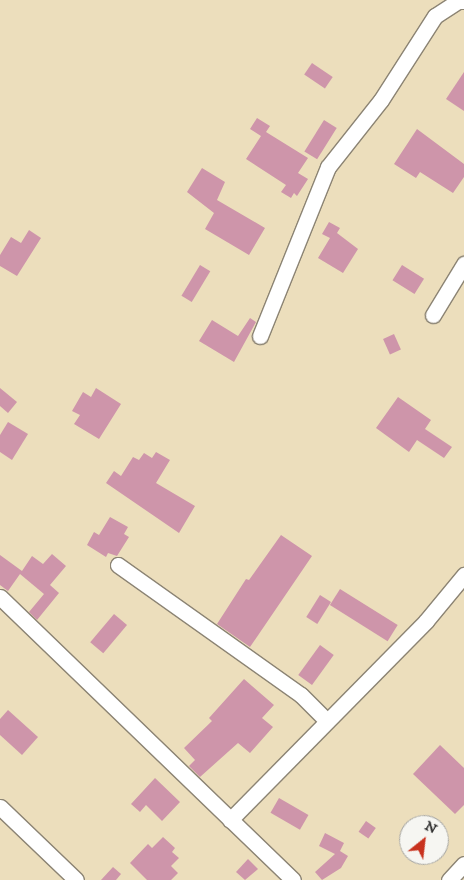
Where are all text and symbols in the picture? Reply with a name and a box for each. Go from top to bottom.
north arrow [399,815,449,865]
text: N [421,817,440,838]

